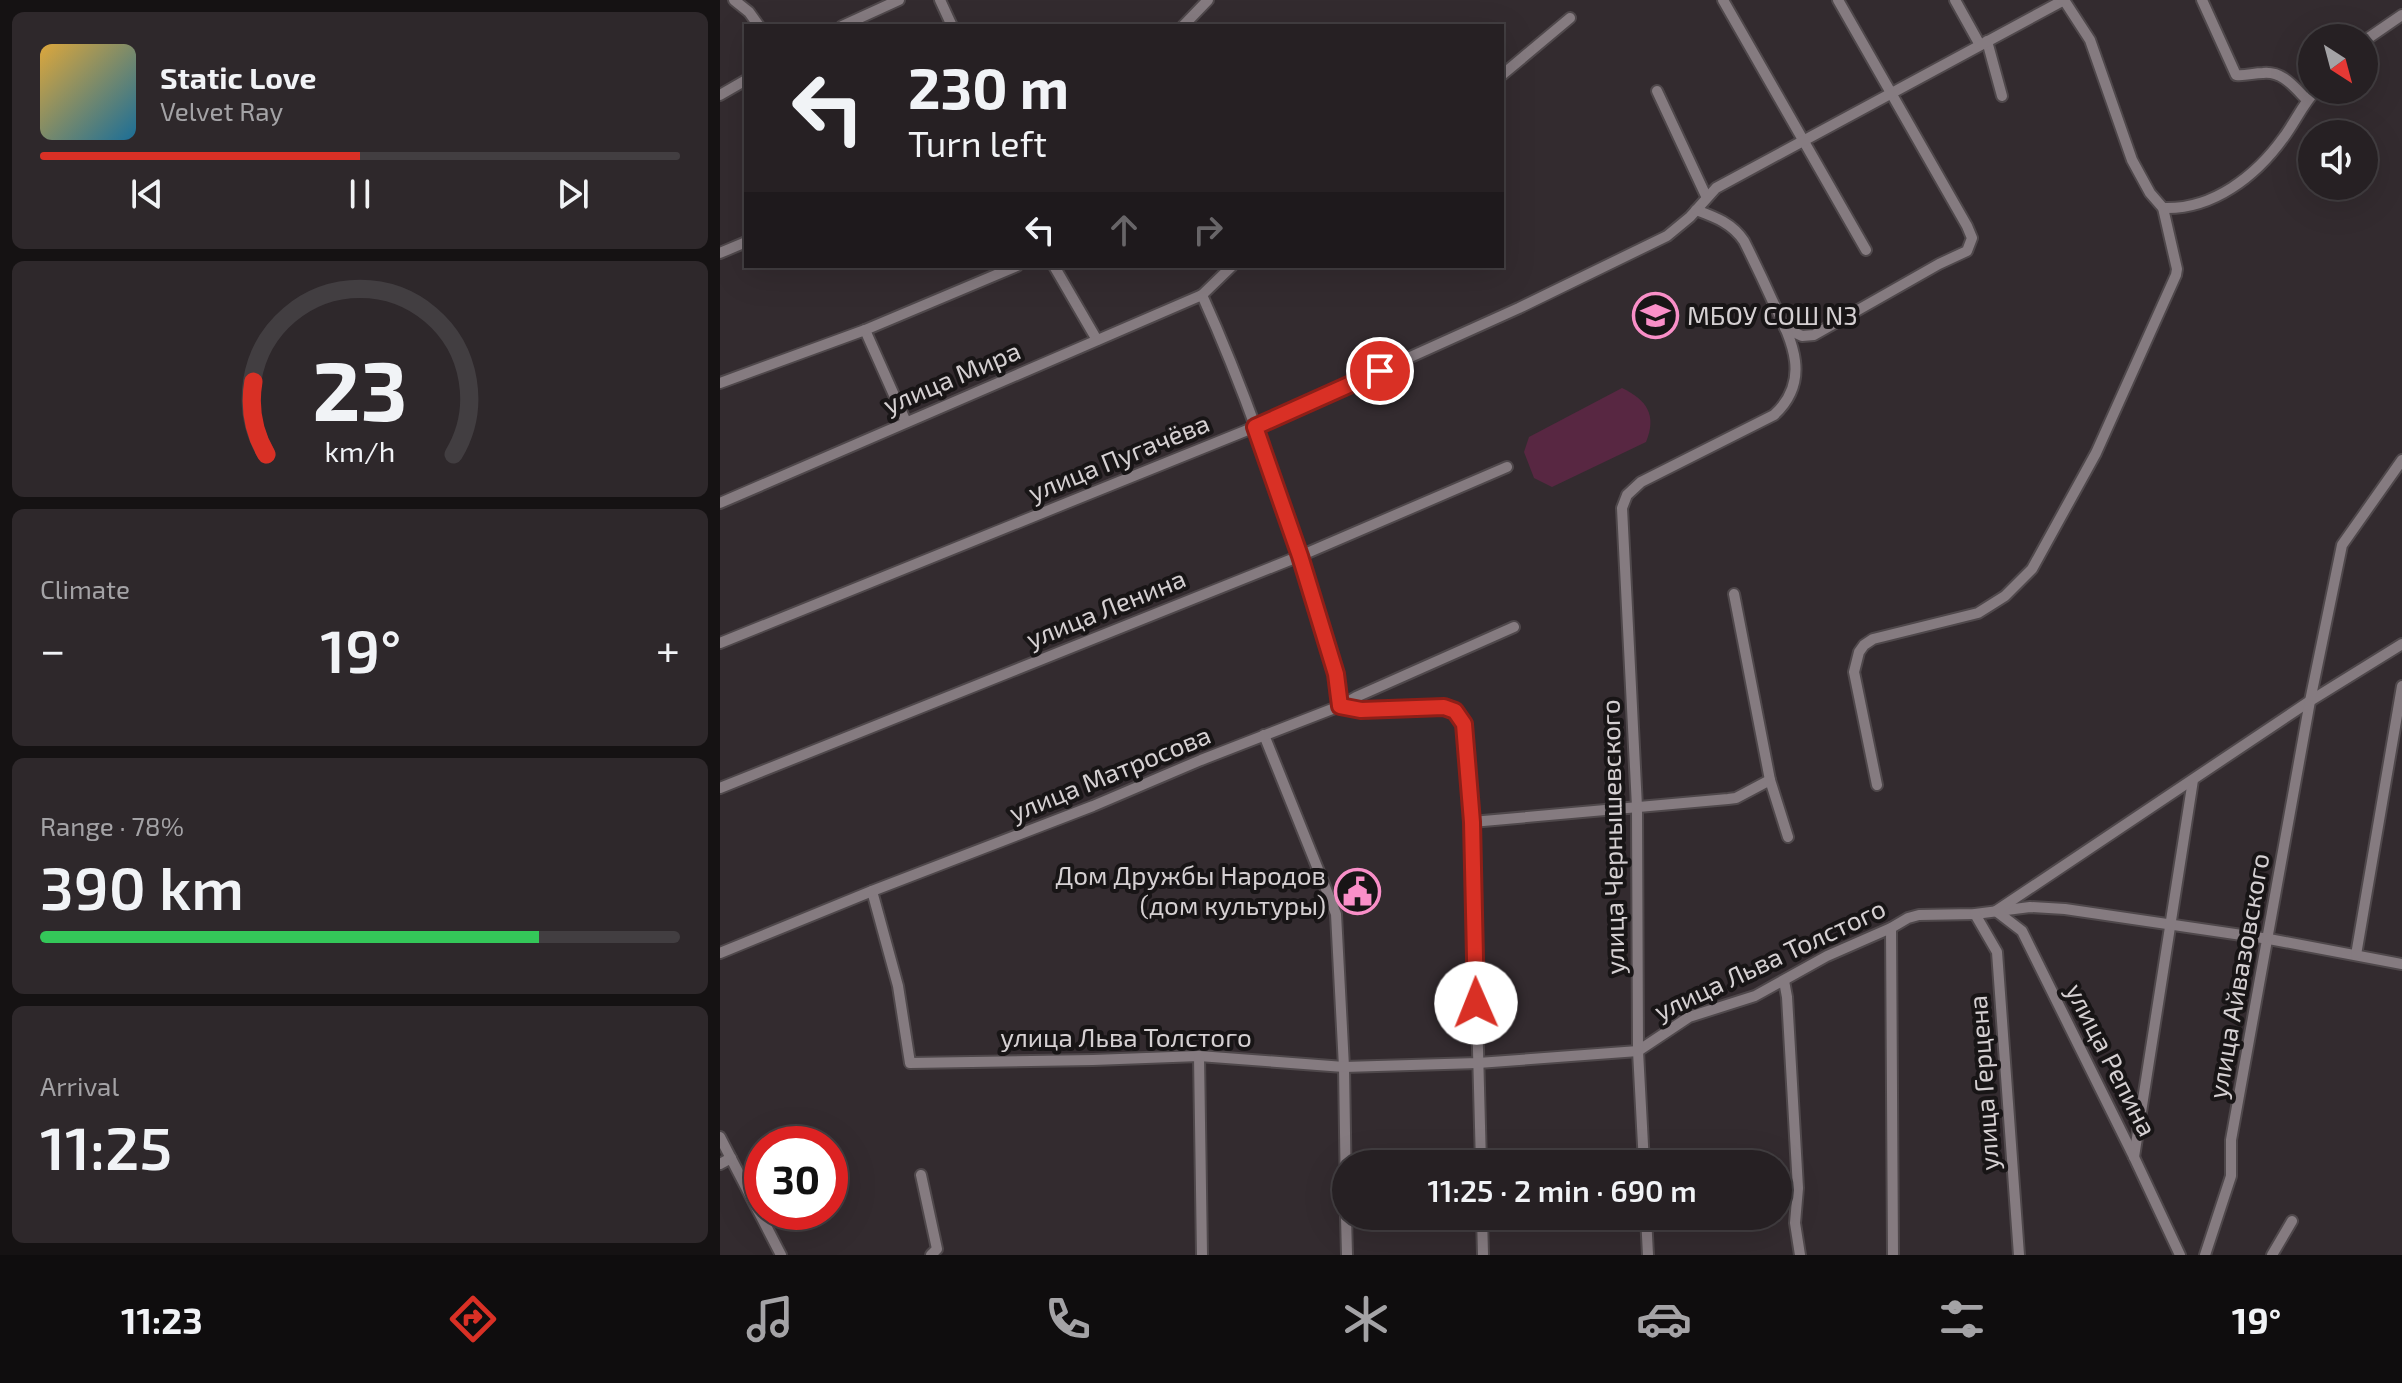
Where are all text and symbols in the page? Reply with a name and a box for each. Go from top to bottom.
north arrow [2298,24,2378,104]
map controls [2298,24,2378,200]
text: 230 m [908,53,1069,120]
icon: left [776,56,880,160]
text: Static Love [160,59,316,95]
text: Velvet Ray [160,95,283,126]
button: sound [2298,120,2378,200]
text: Turn left [908,121,1047,164]
icon: previous [125,172,169,216]
icon: pause [338,172,382,216]
icon: next [551,172,595,216]
icon: left [1018,208,1062,252]
icon: ahead [1102,208,1146,252]
icon: right [1186,208,1230,252]
school or university icon: МБОУ СОШ N3 [1632,292,1680,340]
place label: МБОУ СОШ N3 [1687,299,1858,330]
street label: улица Мира [878,334,1025,420]
text: 23 [312,337,408,437]
pin [1346,337,1414,405]
icon: arrive [1358,349,1402,393]
street label: улица Пугачёва [1023,406,1214,508]
text: km/h [325,433,395,468]
street label: улица Ленина [1021,562,1190,655]
text: Climate [40,573,130,604]
text: 19° [320,613,401,685]
text: − [40,622,66,675]
text: + [656,622,680,675]
street label: улица Чернышевского [1594,699,1630,975]
street label: улица Матросова [1004,718,1215,828]
text: Range · 78% [40,810,184,841]
text: 390 km [40,850,244,922]
street label: улица Айвазовского [2201,851,2275,1101]
place label: Дом Дружбы Народов (дом культуры) [1055,859,1326,921]
public building icon: Дом Дружбы Народов (дом культуры) [1333,867,1381,915]
street label: улица Льва Толстого [1649,891,1890,1027]
position arrow [1434,961,1518,1045]
street label: улица Репина [2060,978,2164,1141]
street label: улица Герцена [1961,994,2005,1172]
street label: улица Льва Толстого [1000,1021,1252,1053]
text: Arrival [40,1070,119,1101]
text: 11:25 [40,1110,172,1182]
speed limit sign: 30 [744,1126,848,1230]
text: 11:25 · 2 min · 690 m [1427,1172,1697,1208]
icon: directions [445,1291,501,1347]
icon: music [742,1291,798,1347]
icon: phone [1040,1291,1096,1347]
icon: climate [1338,1291,1394,1347]
icon: car [1636,1291,1692,1347]
icon: filters [1934,1291,1990,1347]
text: 11:23 [121,1298,203,1341]
text: 19° [2232,1298,2281,1341]

